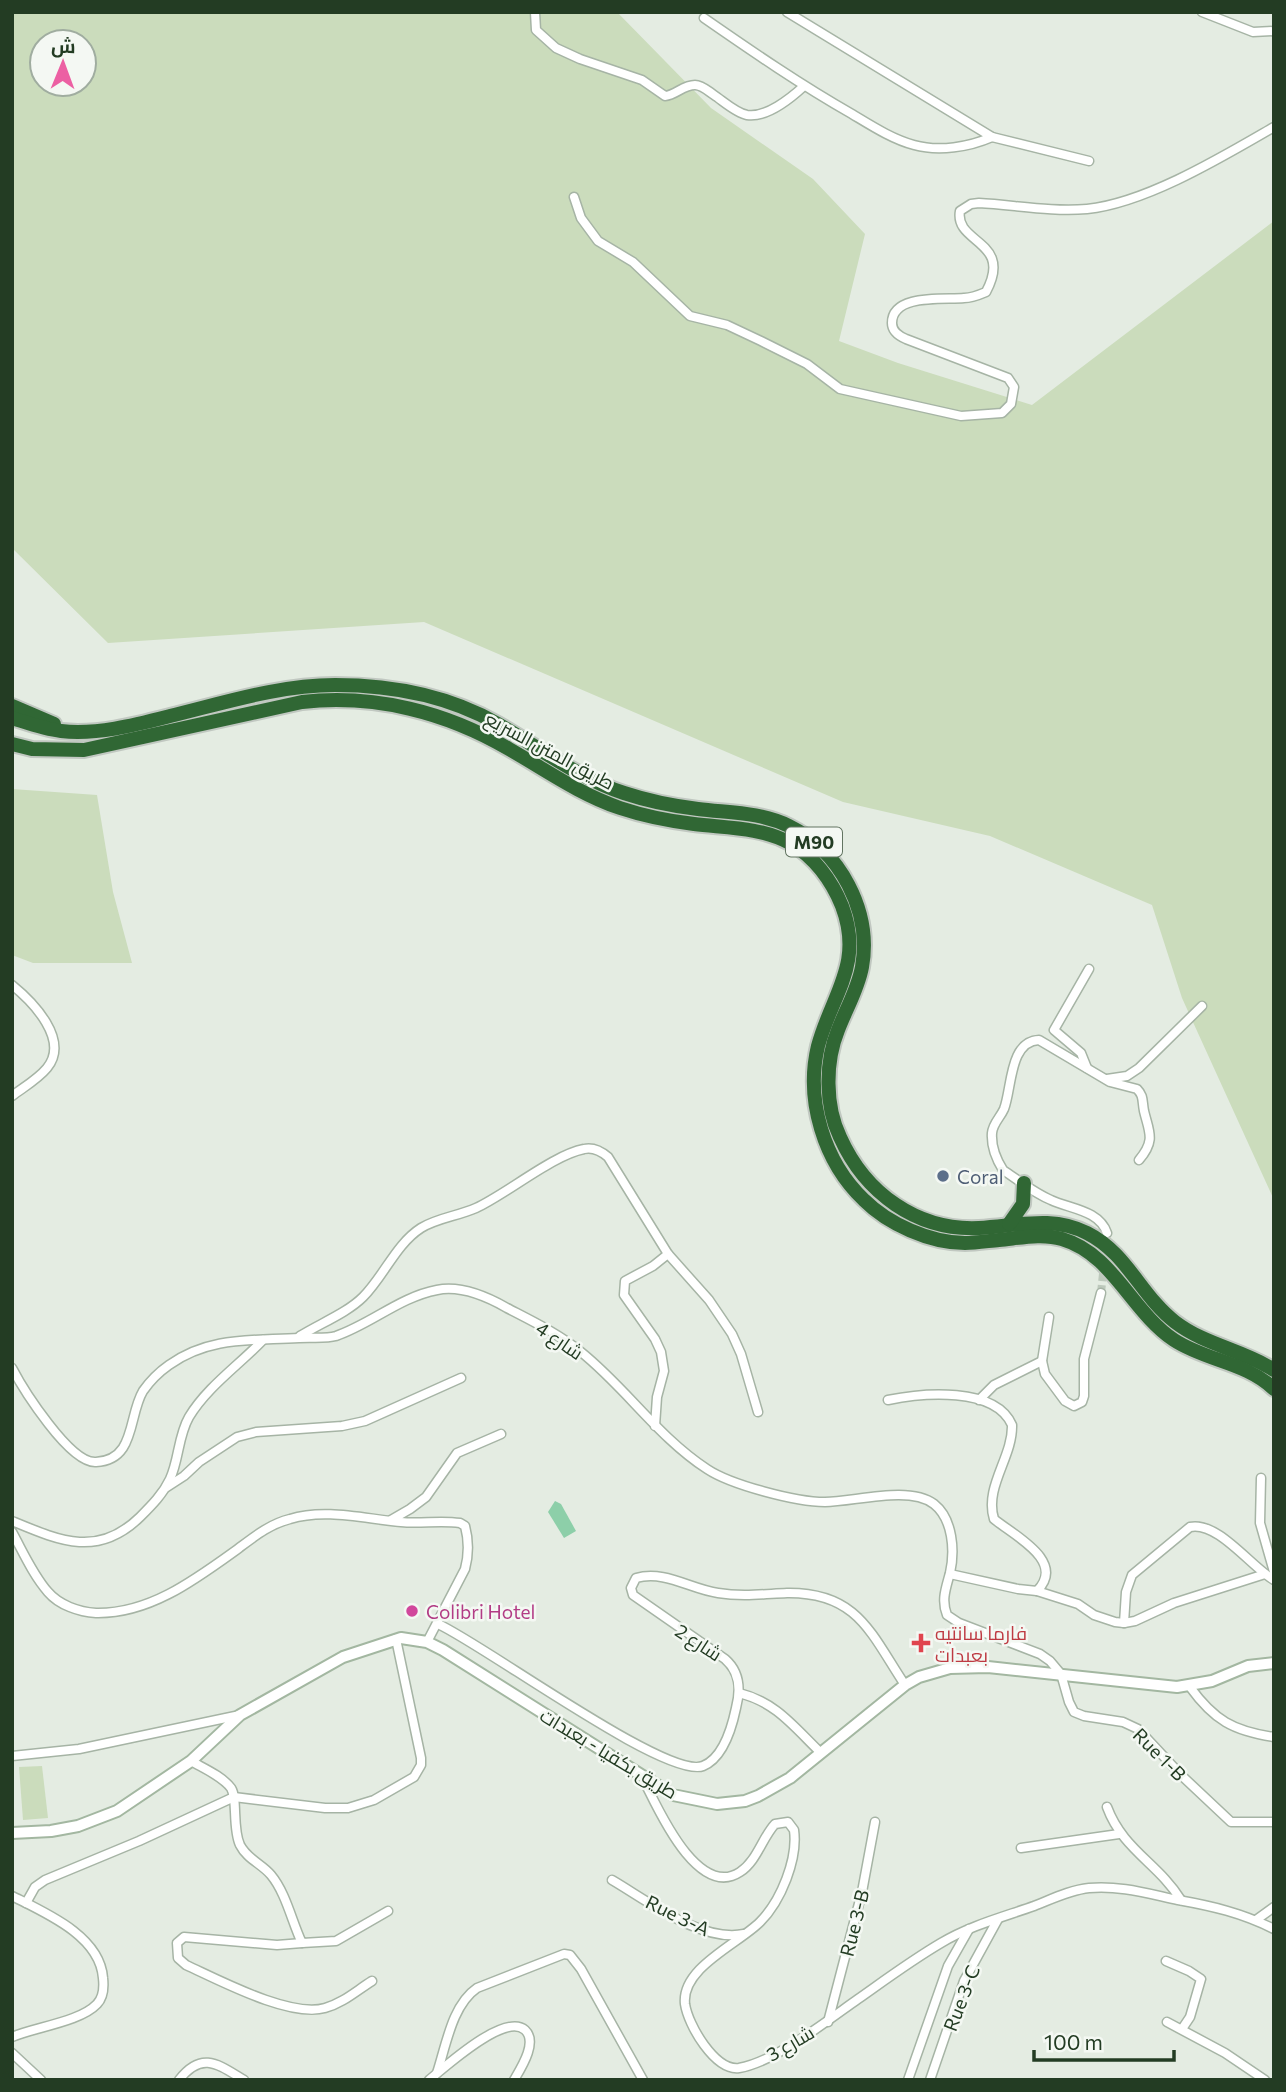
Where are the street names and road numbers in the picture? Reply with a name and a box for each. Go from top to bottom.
street label: طريق المتن السريع [480,706,619,796]
road number: M90 [786,828,842,856]
street label: شارع 4 [530,1316,588,1367]
street label: شارع 2 [670,1618,727,1668]
street label: طريق بكفيا - بعبدات [535,1703,682,1805]
street label: Rue 1-B [1129,1723,1191,1785]
street label: Rue 3-B [835,1887,873,1959]
street label: Rue 3-A [642,1890,714,1940]
street label: Rue 3-C [938,1962,984,2034]
street label: شارع 3 [762,2020,819,2068]

